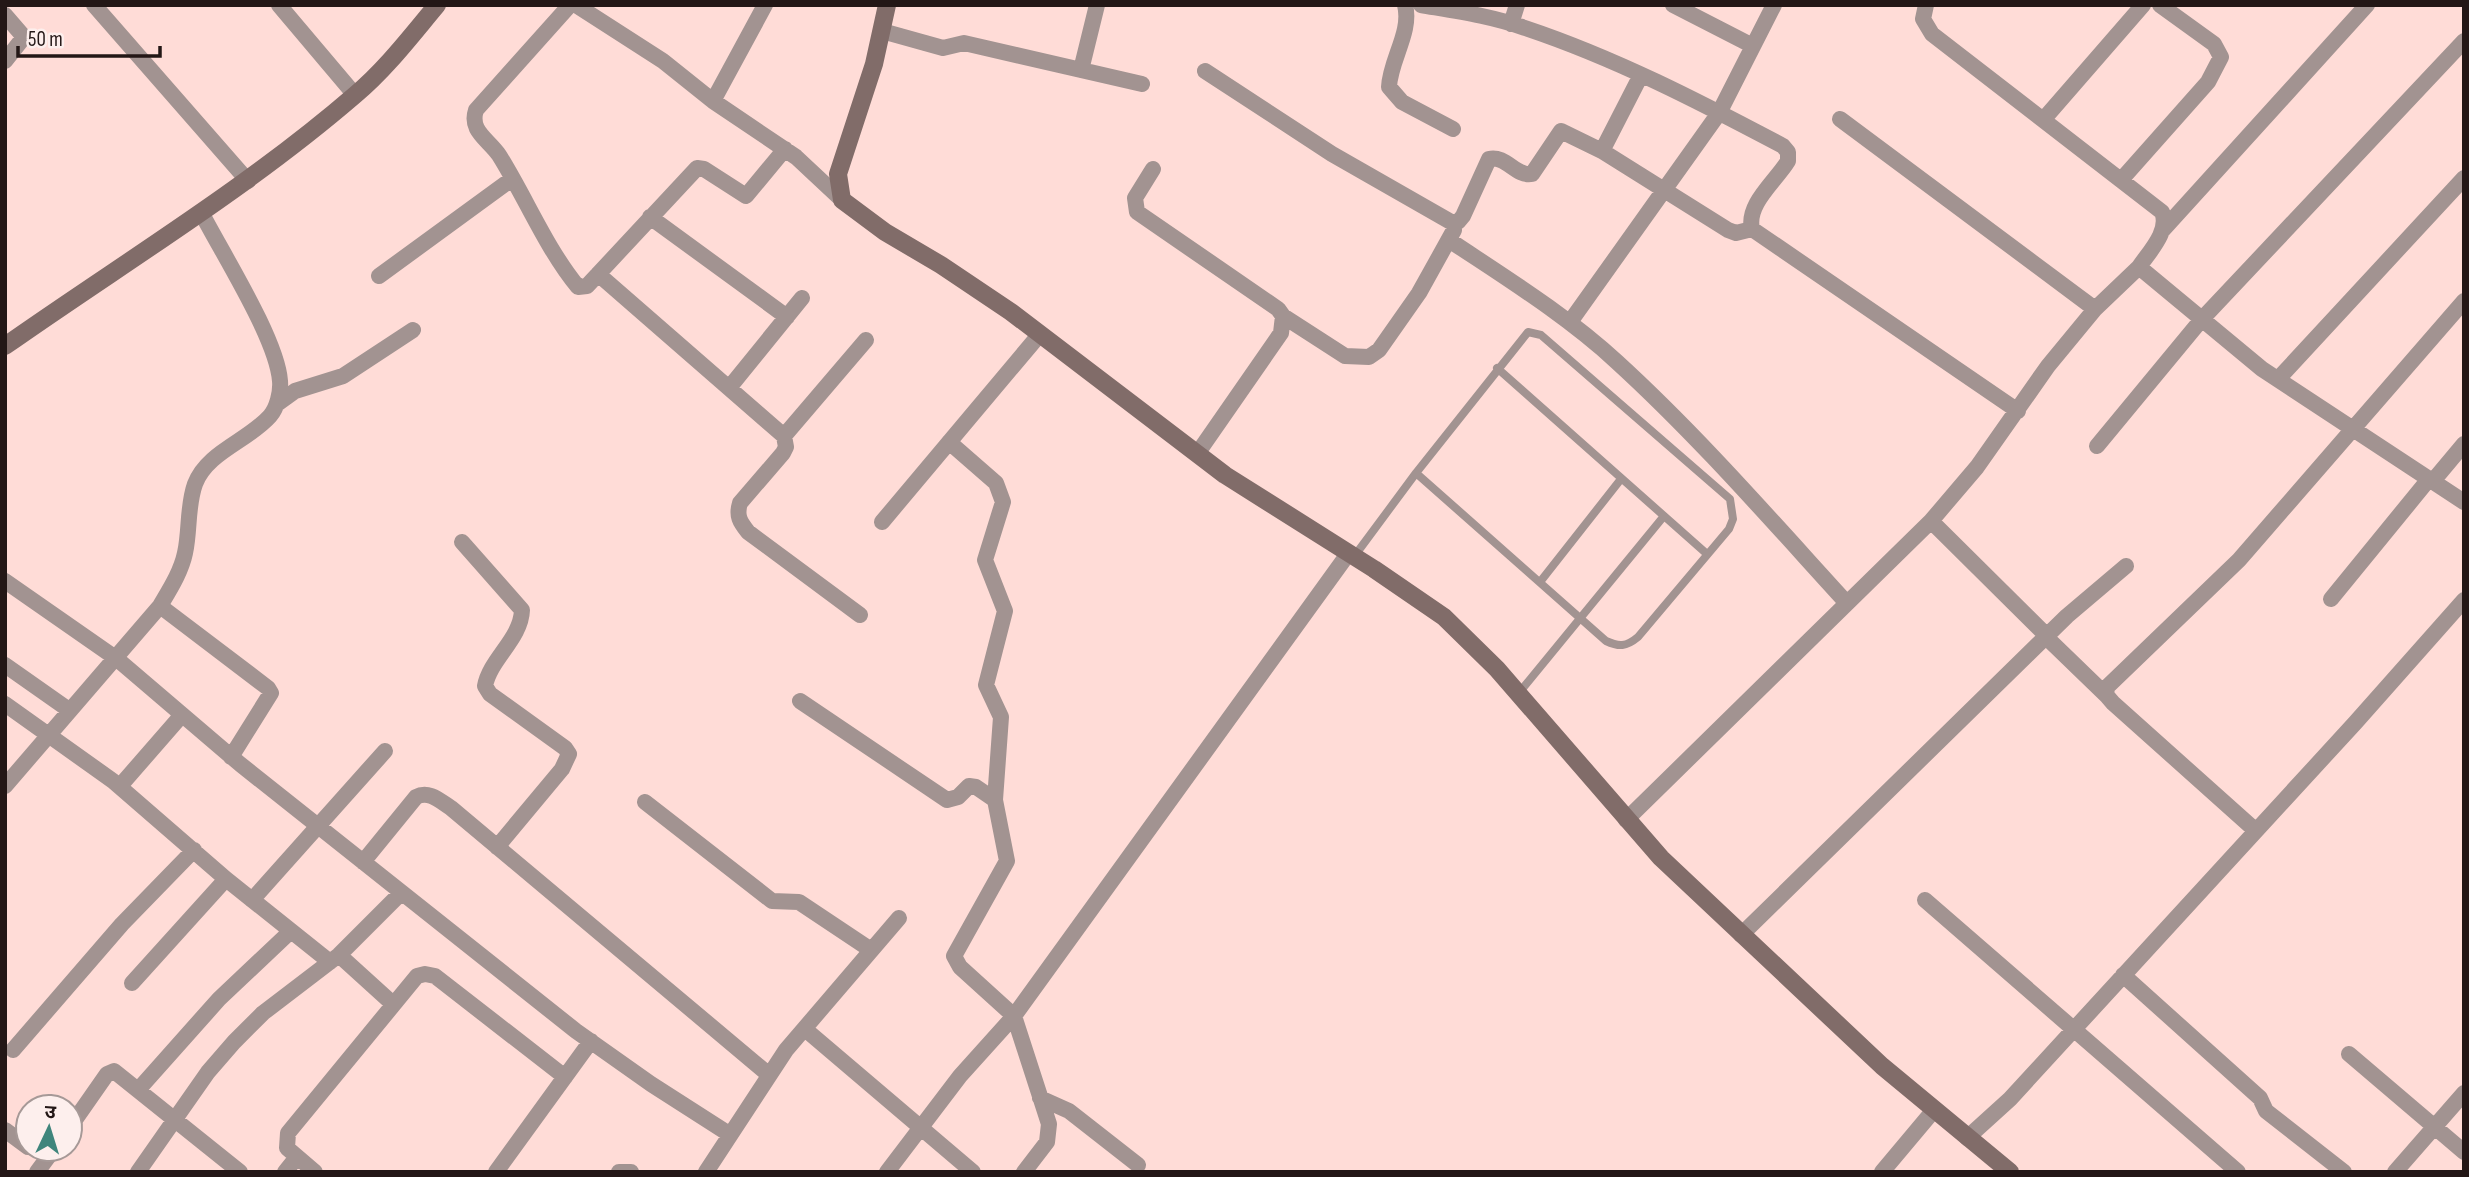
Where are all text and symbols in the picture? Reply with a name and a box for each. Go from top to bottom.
scale bar [18,14,159,58]
text: 50 m [28,27,63,52]
north arrow [14,1093,84,1163]
text: उ [44,1101,57,1124]

